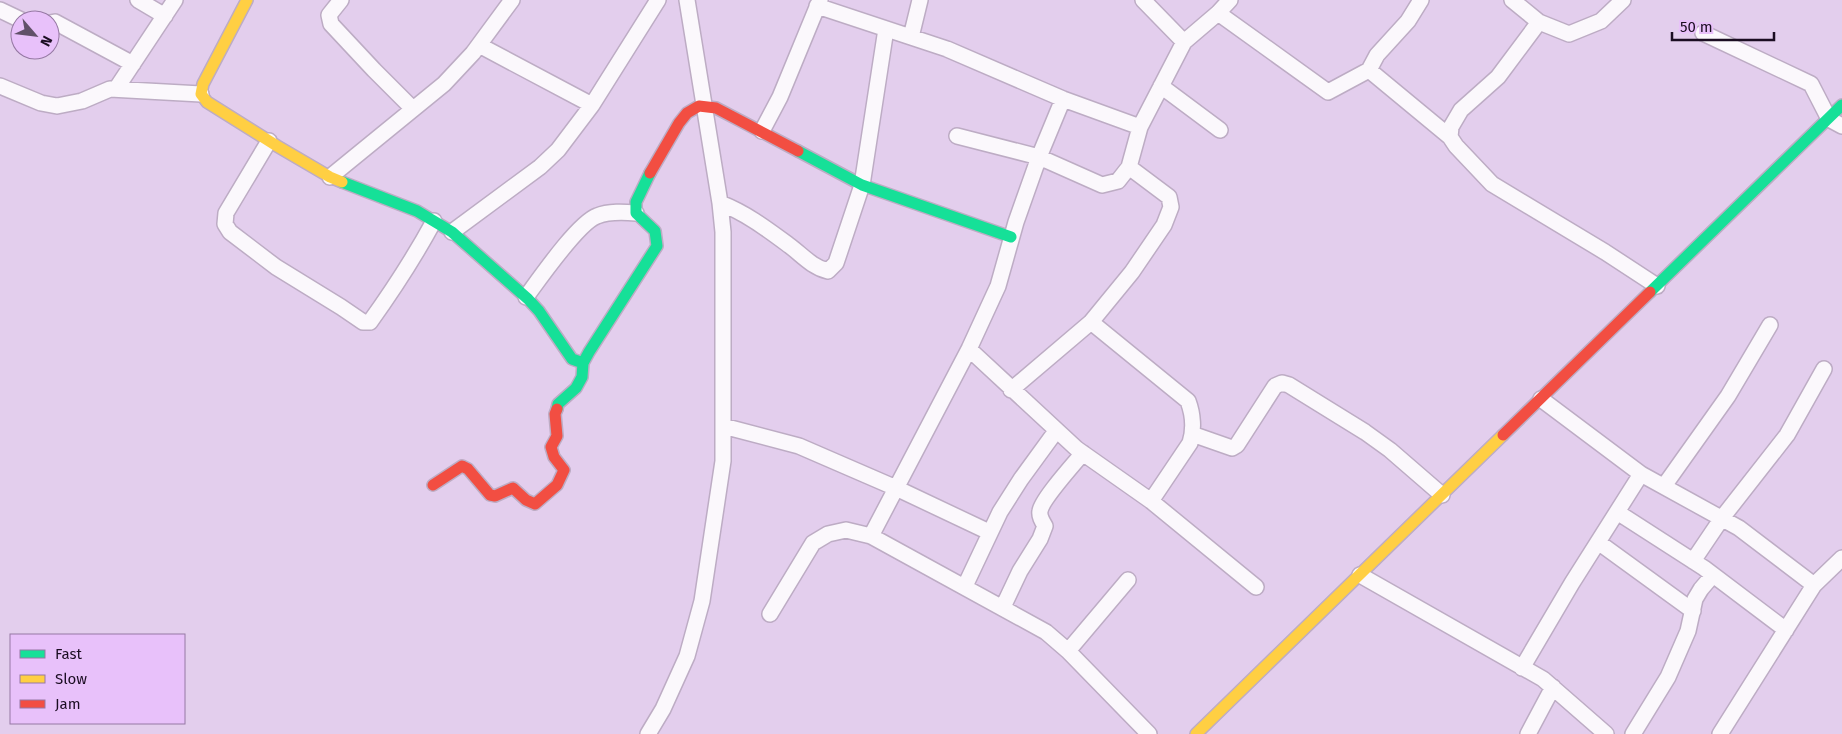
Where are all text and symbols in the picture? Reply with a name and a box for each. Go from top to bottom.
north arrow [10,10,60,60]
scale bar [1672,10,1774,42]
text: 50 m [1680,18,1713,36]
text: N [36,33,56,49]
legend [10,634,185,724]
text: Fast [55,645,82,663]
text: Slow [55,670,87,688]
text: Jam [55,695,81,713]

